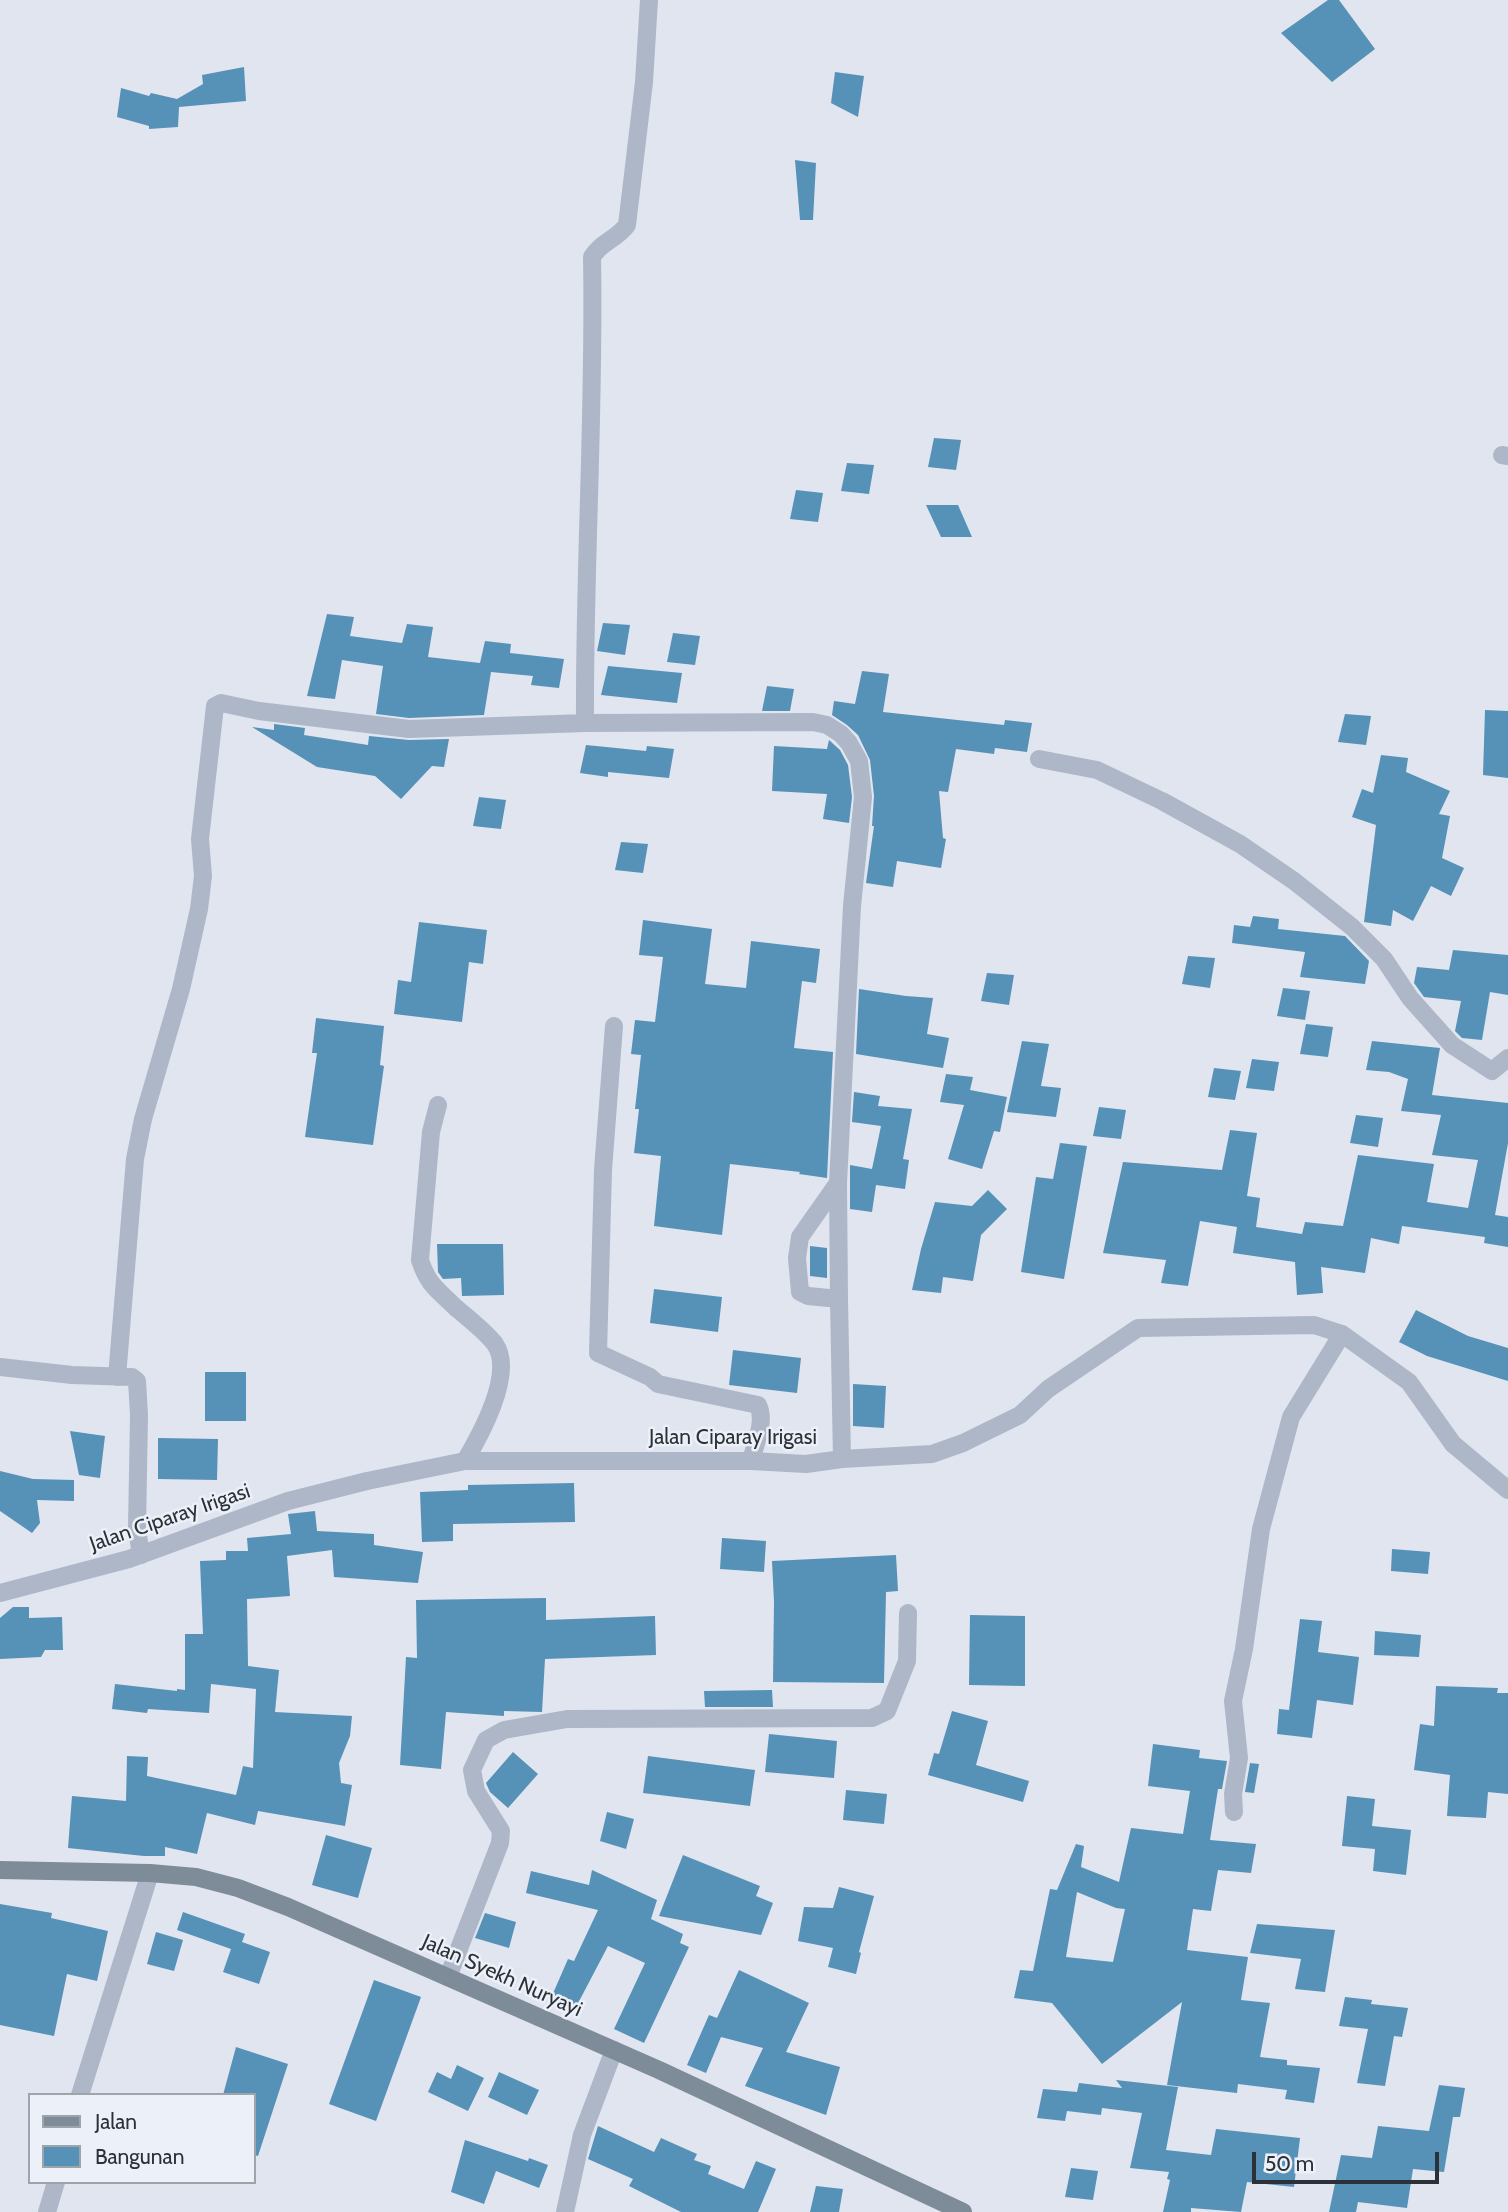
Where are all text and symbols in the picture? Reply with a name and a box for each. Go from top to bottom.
street label: Jalan Ciparay Irigasi [649,1425,817,1451]
street label: Jalan Ciparay Irigasi [86,1479,254,1557]
street label: Jalan Syekh Nuryayi [418,1929,586,2023]
legend [28,2093,256,2184]
text: Jalan [95,2109,137,2134]
scale bar [1256,2138,1443,2182]
text: Bangunan [95,2144,184,2169]
text: 50 m [1265,2151,1314,2176]

